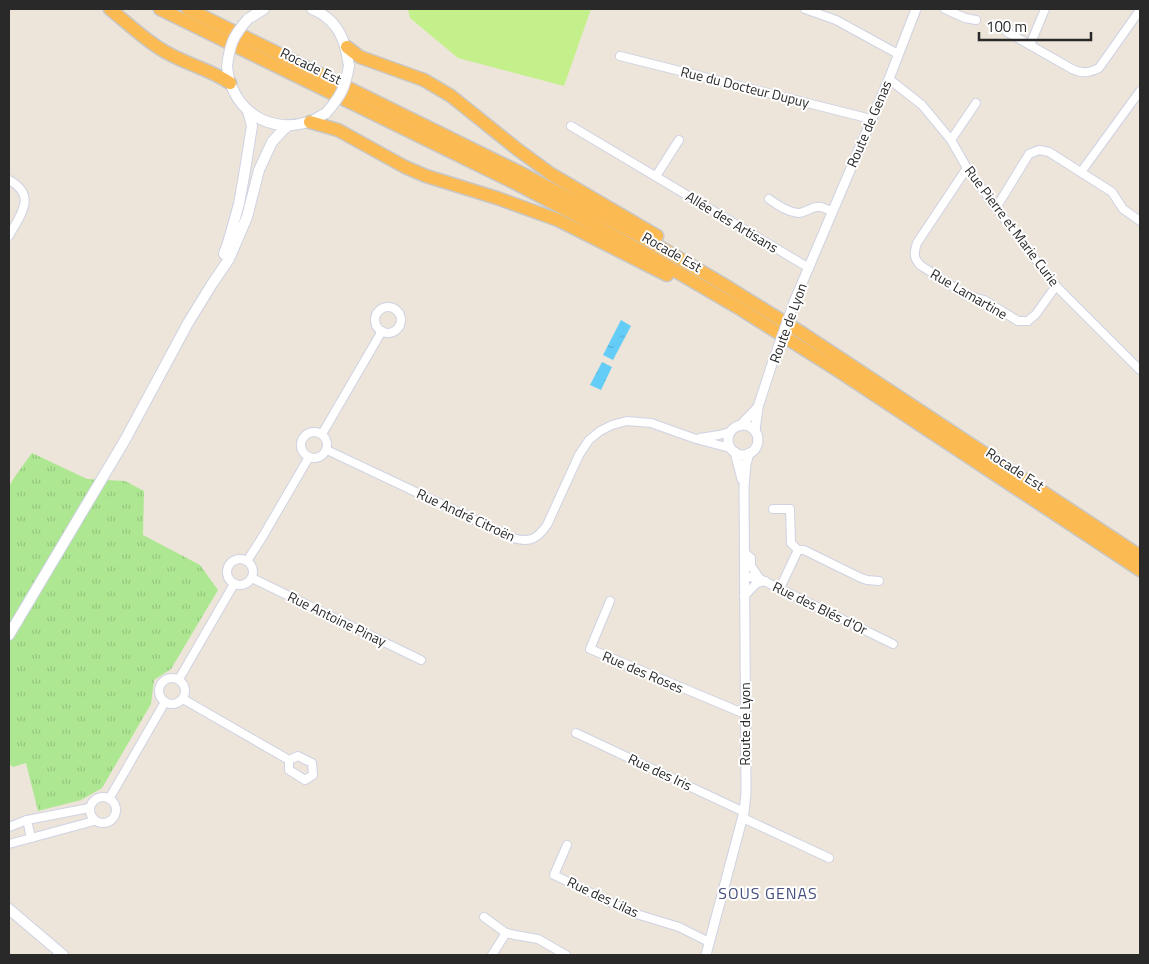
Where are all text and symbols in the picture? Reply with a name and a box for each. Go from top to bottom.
scale bar [979,10,1092,42]
text: 100 m [986,15,1027,38]
street label: Rocade Est [277,42,345,89]
street label: Rue du Docteur Dupuy [679,60,812,113]
street label: Route de Genas [841,77,896,171]
street label: Rue Pierre et Marie Curie [960,161,1065,290]
street label: Allée des Artisans [682,186,783,258]
street label: Rocade Est [639,226,706,277]
street label: Rue Lamartine [927,263,1012,324]
street label: Route de Lyon [763,280,812,366]
street label: Rocade Est [982,442,1049,495]
street label: Rue André Citroën [413,483,519,547]
street label: Rue des Blés d'Or [769,576,871,640]
street label: Rue Antoine Pinay [284,586,390,652]
street label: Rue des Roses [599,645,687,698]
street label: Route de Lyon [734,682,755,766]
street label: Rue des Iris [625,748,696,795]
street label: Rue des Lilas [564,871,642,922]
district label: SOUS GENAS [718,881,818,905]

